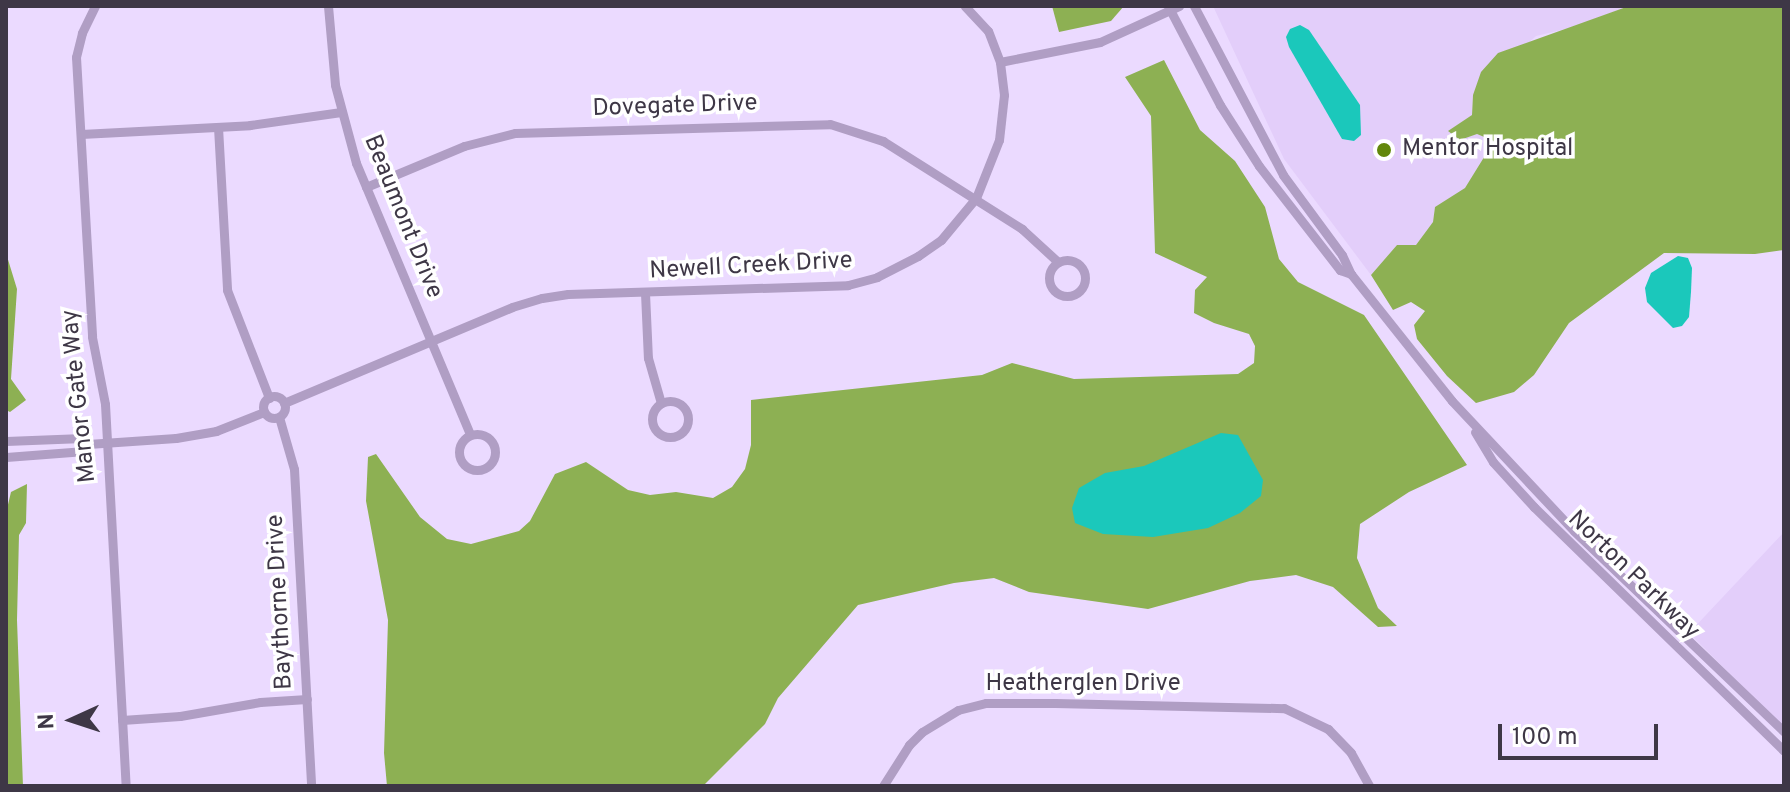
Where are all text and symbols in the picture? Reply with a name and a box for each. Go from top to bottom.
street label: Dovegate Drive [592,90,758,124]
street label: Beaumont Drive [356,131,448,303]
place label: Mentor Hospital [1402,136,1573,164]
marker: Mentor Hospital [1373,139,1395,161]
street label: Newell Creek Drive [649,247,853,287]
street label: Manor Gate Way [57,308,103,484]
street label: Norton Parkway [1561,506,1705,646]
street label: Baythorne Drive [262,514,300,690]
street label: Heatherglen Drive [985,671,1181,699]
north arrow [32,680,112,760]
scale bar [1502,708,1662,758]
text: N [34,713,61,730]
text: 100 m [1512,723,1578,753]

